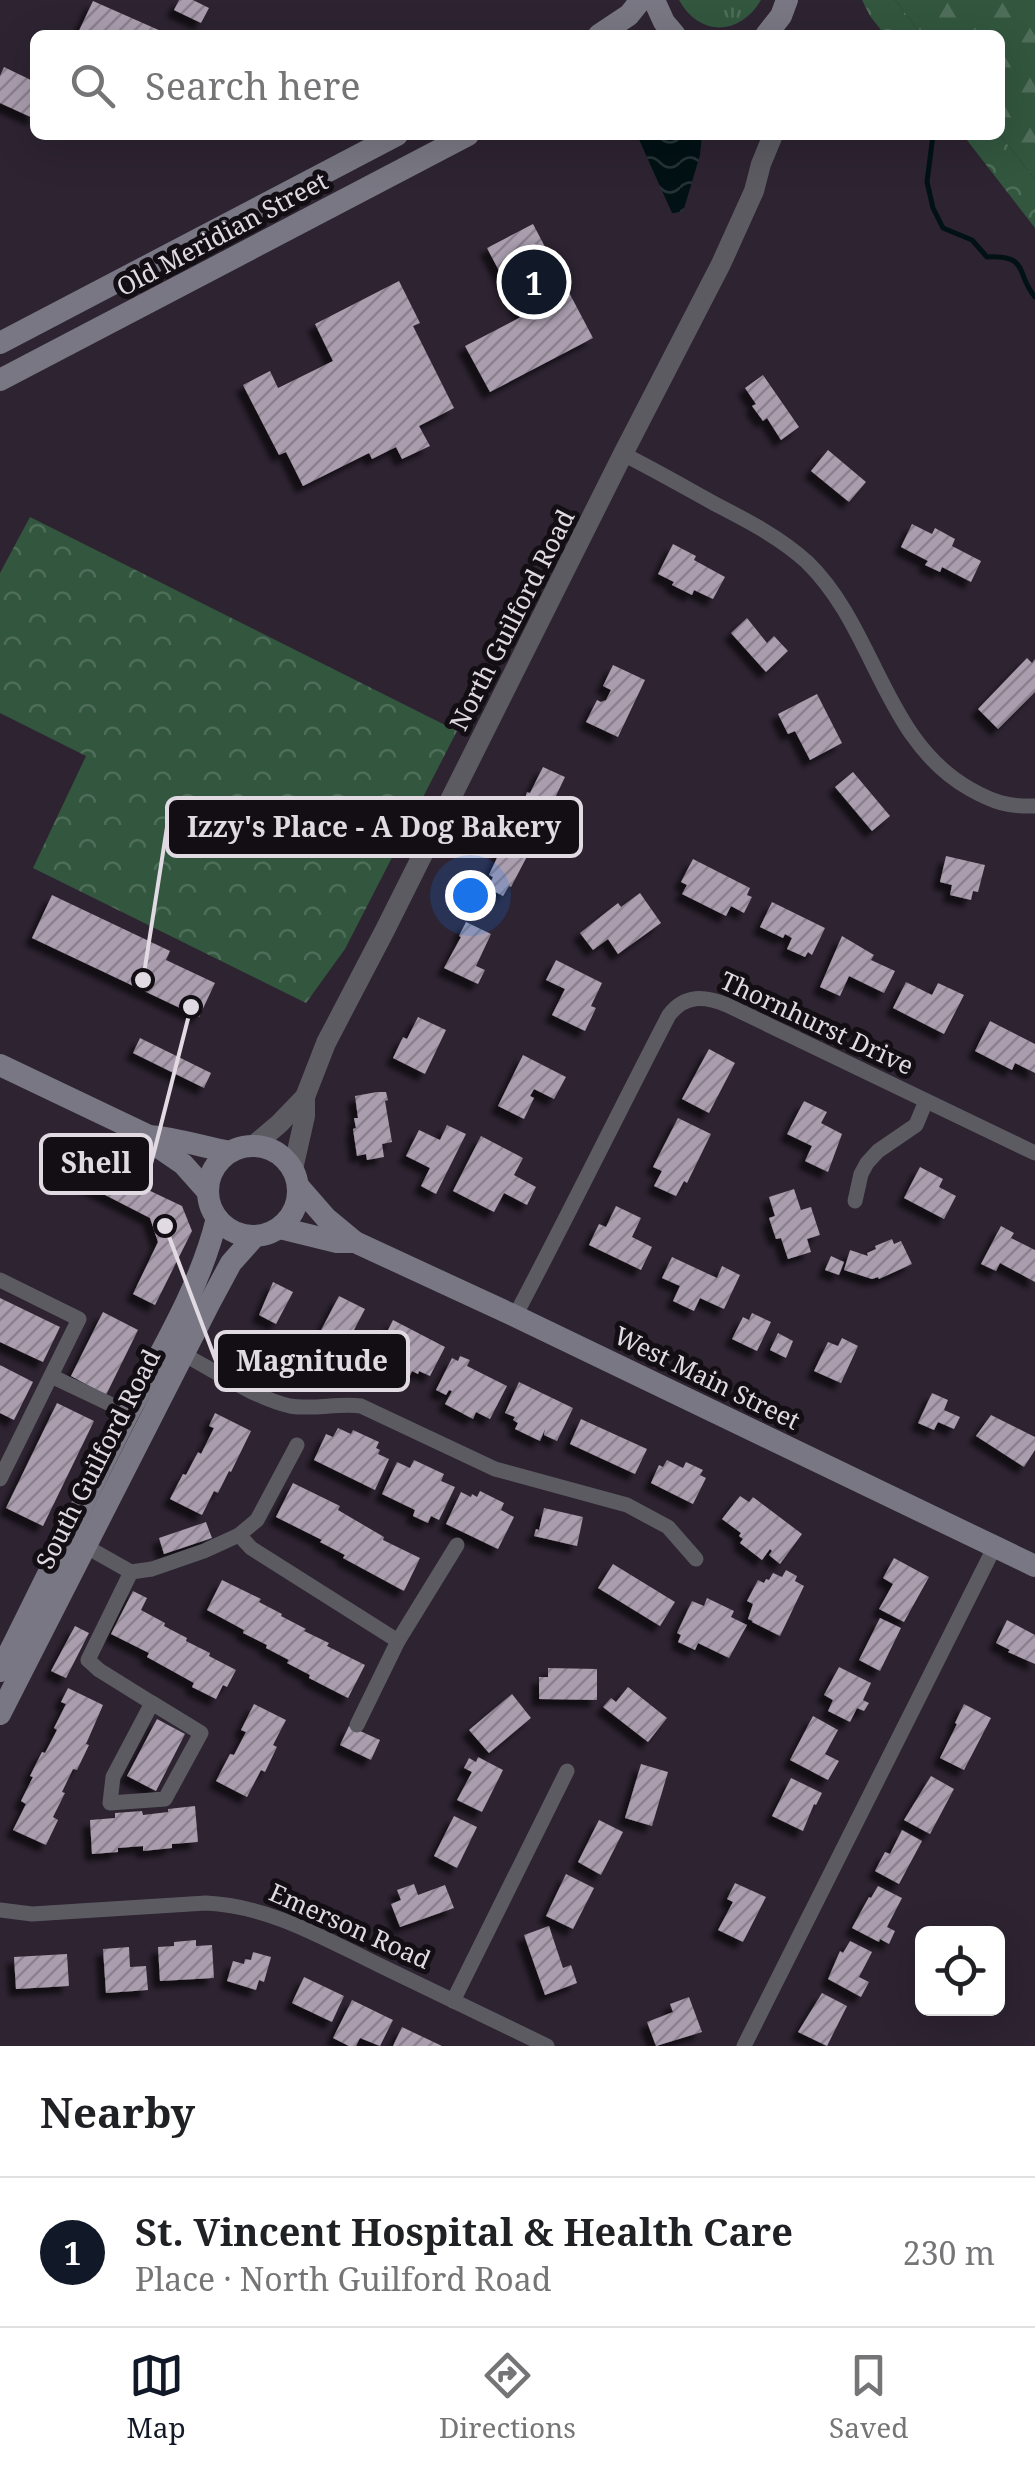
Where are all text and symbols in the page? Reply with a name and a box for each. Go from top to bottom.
search box [30,30,1005,140]
icon: search [65,58,120,113]
text: Search here [145,59,361,111]
street label: Old Meridian Street [110,163,333,303]
pin: 1 [502,244,566,320]
street label: North Guilford Road [441,503,582,736]
callout: Izzy's Place - A Dog Bakery [167,798,581,856]
text: Izzy's Place - A Dog Bakery [187,807,562,845]
your location [445,870,496,921]
street label: Thornhurst Drive [715,962,920,1082]
callout: Shell [41,1135,151,1193]
text: Shell [61,1143,131,1181]
street label: West Main Street [609,1317,806,1437]
callout: Magnitude [216,1332,408,1390]
text: Magnitude [236,1341,388,1379]
street label: South Guilford Road [27,1343,167,1574]
street label: Emerson Road [264,1874,436,1976]
map controls [915,1926,1005,2016]
button: locate [915,1926,1005,2016]
text: Nearby [40,2083,195,2140]
text: St. Vincent Hospital & Health Care [135,2205,793,2257]
text: 1 [63,2231,82,2274]
text: 230 m [903,2231,995,2274]
text: Place · North Guilford Road [135,2257,551,2300]
tab: Map [127,2348,186,2446]
tab: Directions [439,2348,576,2446]
tab: Saved [829,2348,908,2446]

